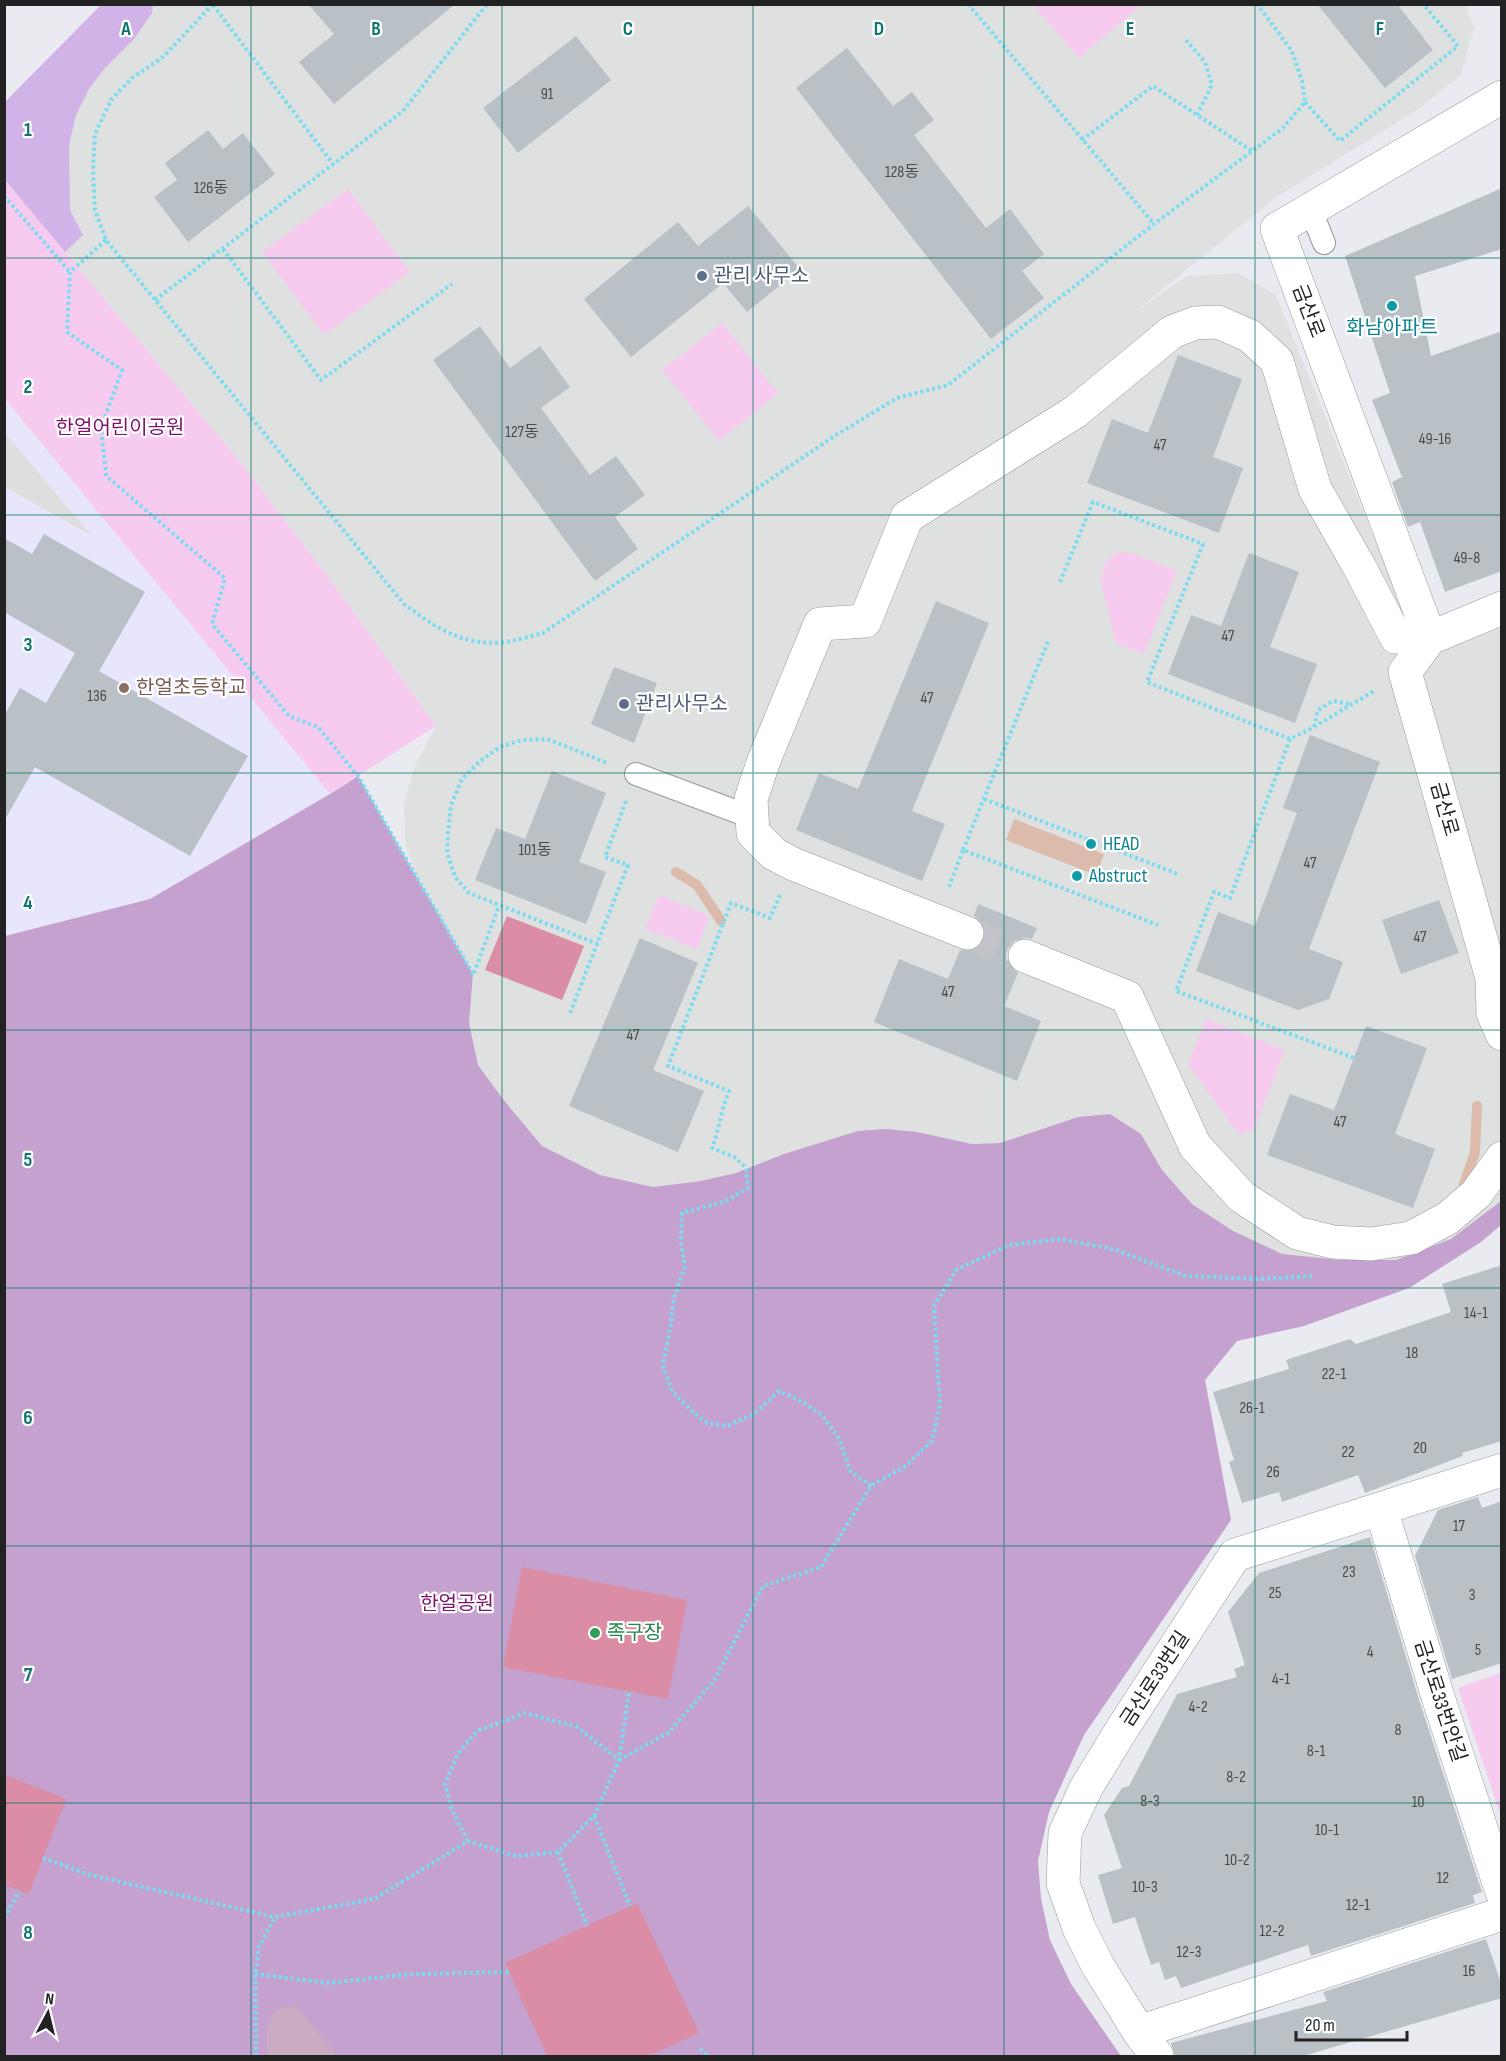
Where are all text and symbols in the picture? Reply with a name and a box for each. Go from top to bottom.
text: A [120,17,131,41]
text: B [371,17,381,41]
text: C [623,17,633,41]
text: D [874,17,884,41]
text: E [1126,17,1134,41]
text: F [1376,17,1384,41]
house number: 91 [541,85,554,104]
text: 1 [24,118,32,142]
house number: 128동 [885,163,919,182]
house number: 126동 [194,179,228,198]
place label: 관리 사무소 [714,264,809,288]
marker: 관리 사무소 [695,269,709,283]
street label: 금산로 [1287,281,1329,341]
marker: 화남아파트 [1385,299,1399,313]
place label: 화남아파트 [1346,316,1438,340]
text: 2 [24,375,32,399]
park label: 한얼어린이공원 [56,416,184,440]
house number: 127동 [505,423,539,442]
house number: 49-16 [1419,430,1451,449]
house number: 47 [1154,436,1167,455]
house number: 49-8 [1454,549,1480,568]
house number: 47 [1222,627,1235,646]
text: 3 [24,633,33,657]
place label: 한얼초등학교 [136,676,246,700]
marker: 한얼초등학교 [117,681,131,695]
house number: 136 [87,687,107,706]
house number: 47 [921,689,934,708]
place label: 관리사무소 [636,692,728,716]
marker: 관리사무소 [617,697,631,711]
street label: 금산로 [1425,779,1463,839]
place label: HEAD [1103,832,1140,856]
marker: HEAD [1084,837,1098,851]
house number: 101동 [518,841,552,860]
house number: 47 [1304,854,1317,873]
place label: Abstruct [1088,864,1147,888]
marker: Abstruct [1070,869,1084,883]
text: 4 [23,891,33,915]
house number: 47 [1414,928,1427,947]
house number: 47 [942,983,955,1002]
house number: 47 [627,1026,640,1045]
house number: 47 [1334,1113,1347,1132]
text: 5 [24,1148,33,1172]
house number: 14-1 [1464,1304,1488,1323]
house number: 18 [1406,1344,1418,1363]
house number: 22-1 [1322,1365,1347,1384]
house number: 26-1 [1239,1399,1265,1418]
text: 6 [23,1406,33,1430]
house number: 20 [1413,1439,1427,1458]
house number: 22 [1341,1443,1355,1462]
house number: 26 [1266,1463,1280,1482]
house number: 17 [1453,1517,1466,1536]
house number: 23 [1342,1563,1356,1582]
house number: 25 [1268,1584,1282,1603]
house number: 3 [1469,1586,1475,1605]
park label: 한얼공원 [420,1592,494,1616]
place label: 족구장 [607,1621,662,1645]
marker: 족구장 [588,1626,602,1640]
street label: 금산로33번길 [1115,1627,1195,1731]
street label: 금산로33번안길 [1409,1637,1471,1765]
house number: 5 [1475,1641,1481,1660]
house number: 4 [1367,1643,1374,1662]
text: 7 [24,1663,33,1687]
house number: 4-1 [1272,1670,1290,1689]
house number: 4-2 [1188,1698,1208,1717]
house number: 8 [1394,1721,1402,1740]
house number: 8-1 [1307,1742,1326,1761]
house number: 8-2 [1226,1768,1246,1787]
house number: 8-3 [1140,1792,1160,1811]
house number: 10 [1412,1793,1424,1812]
house number: 10-1 [1315,1821,1340,1840]
house number: 10-2 [1224,1851,1250,1870]
house number: 12 [1437,1869,1449,1888]
house number: 10-3 [1132,1878,1158,1897]
house number: 12-1 [1346,1896,1370,1915]
text: 8 [23,1921,33,1945]
house number: 12-2 [1260,1922,1284,1941]
house number: 12-3 [1177,1943,1201,1962]
house number: 16 [1463,1962,1475,1981]
north arrow [18,1983,78,2043]
text: N [44,1990,55,2010]
scale bar [1296,2004,1407,2042]
text: 20 m [1305,2015,1335,2036]

